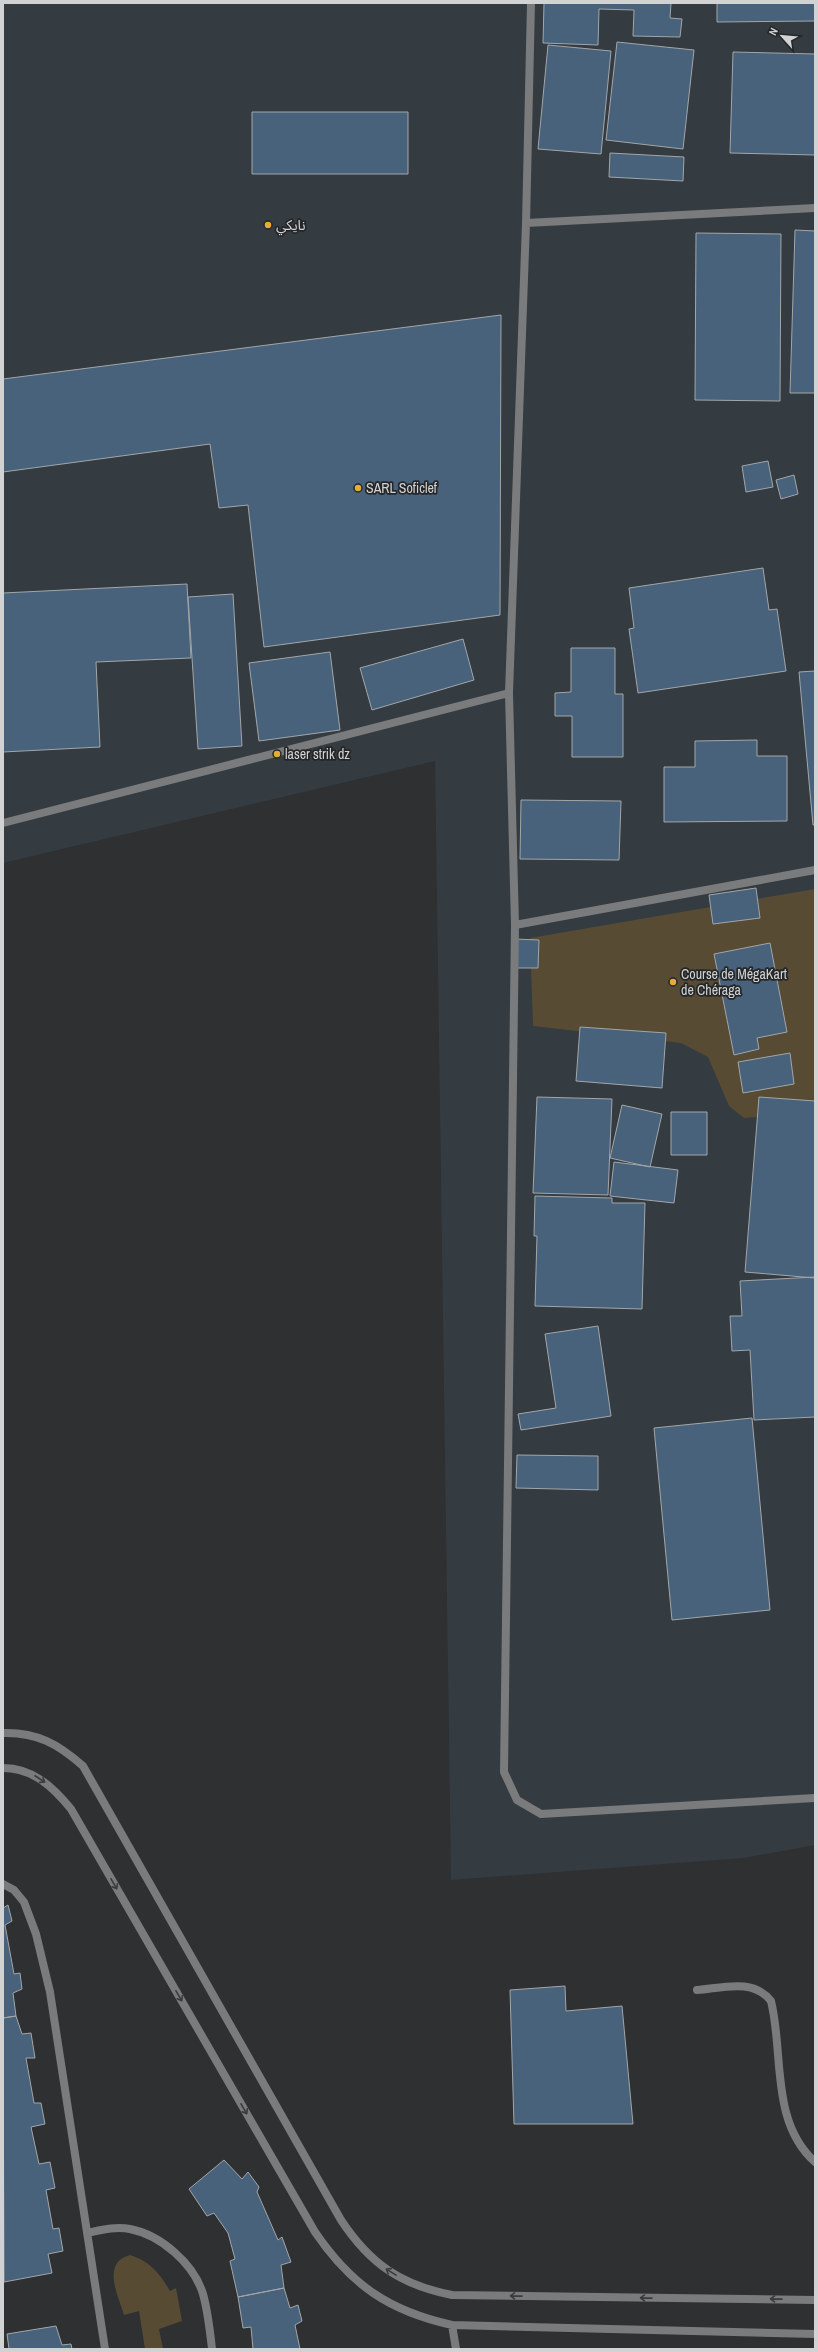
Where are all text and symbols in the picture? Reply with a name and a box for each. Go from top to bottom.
north arrow [762,16,802,56]
text: N [765,25,781,38]
place label: نايكي [276,216,306,236]
marker: نايكي [263,220,273,230]
place label: SARL Soficlef [366,479,438,497]
marker: SARL Soficlef [353,483,363,493]
place label: laser strik dz [285,745,350,763]
marker: laser strik dz [272,749,282,759]
place label: Course de MégaKart de Chéraga [681,965,787,999]
marker: Course de MégaKart de Chéraga [668,977,678,987]
one-way arrow [34,1775,45,1783]
one-way arrow [110,1878,118,1890]
one-way arrow [175,1990,183,2002]
one-way arrow [240,2103,248,2115]
one-way arrow [386,2268,397,2276]
one-way arrow [510,2292,523,2300]
one-way arrow [640,2294,653,2302]
one-way arrow [770,2295,783,2303]

